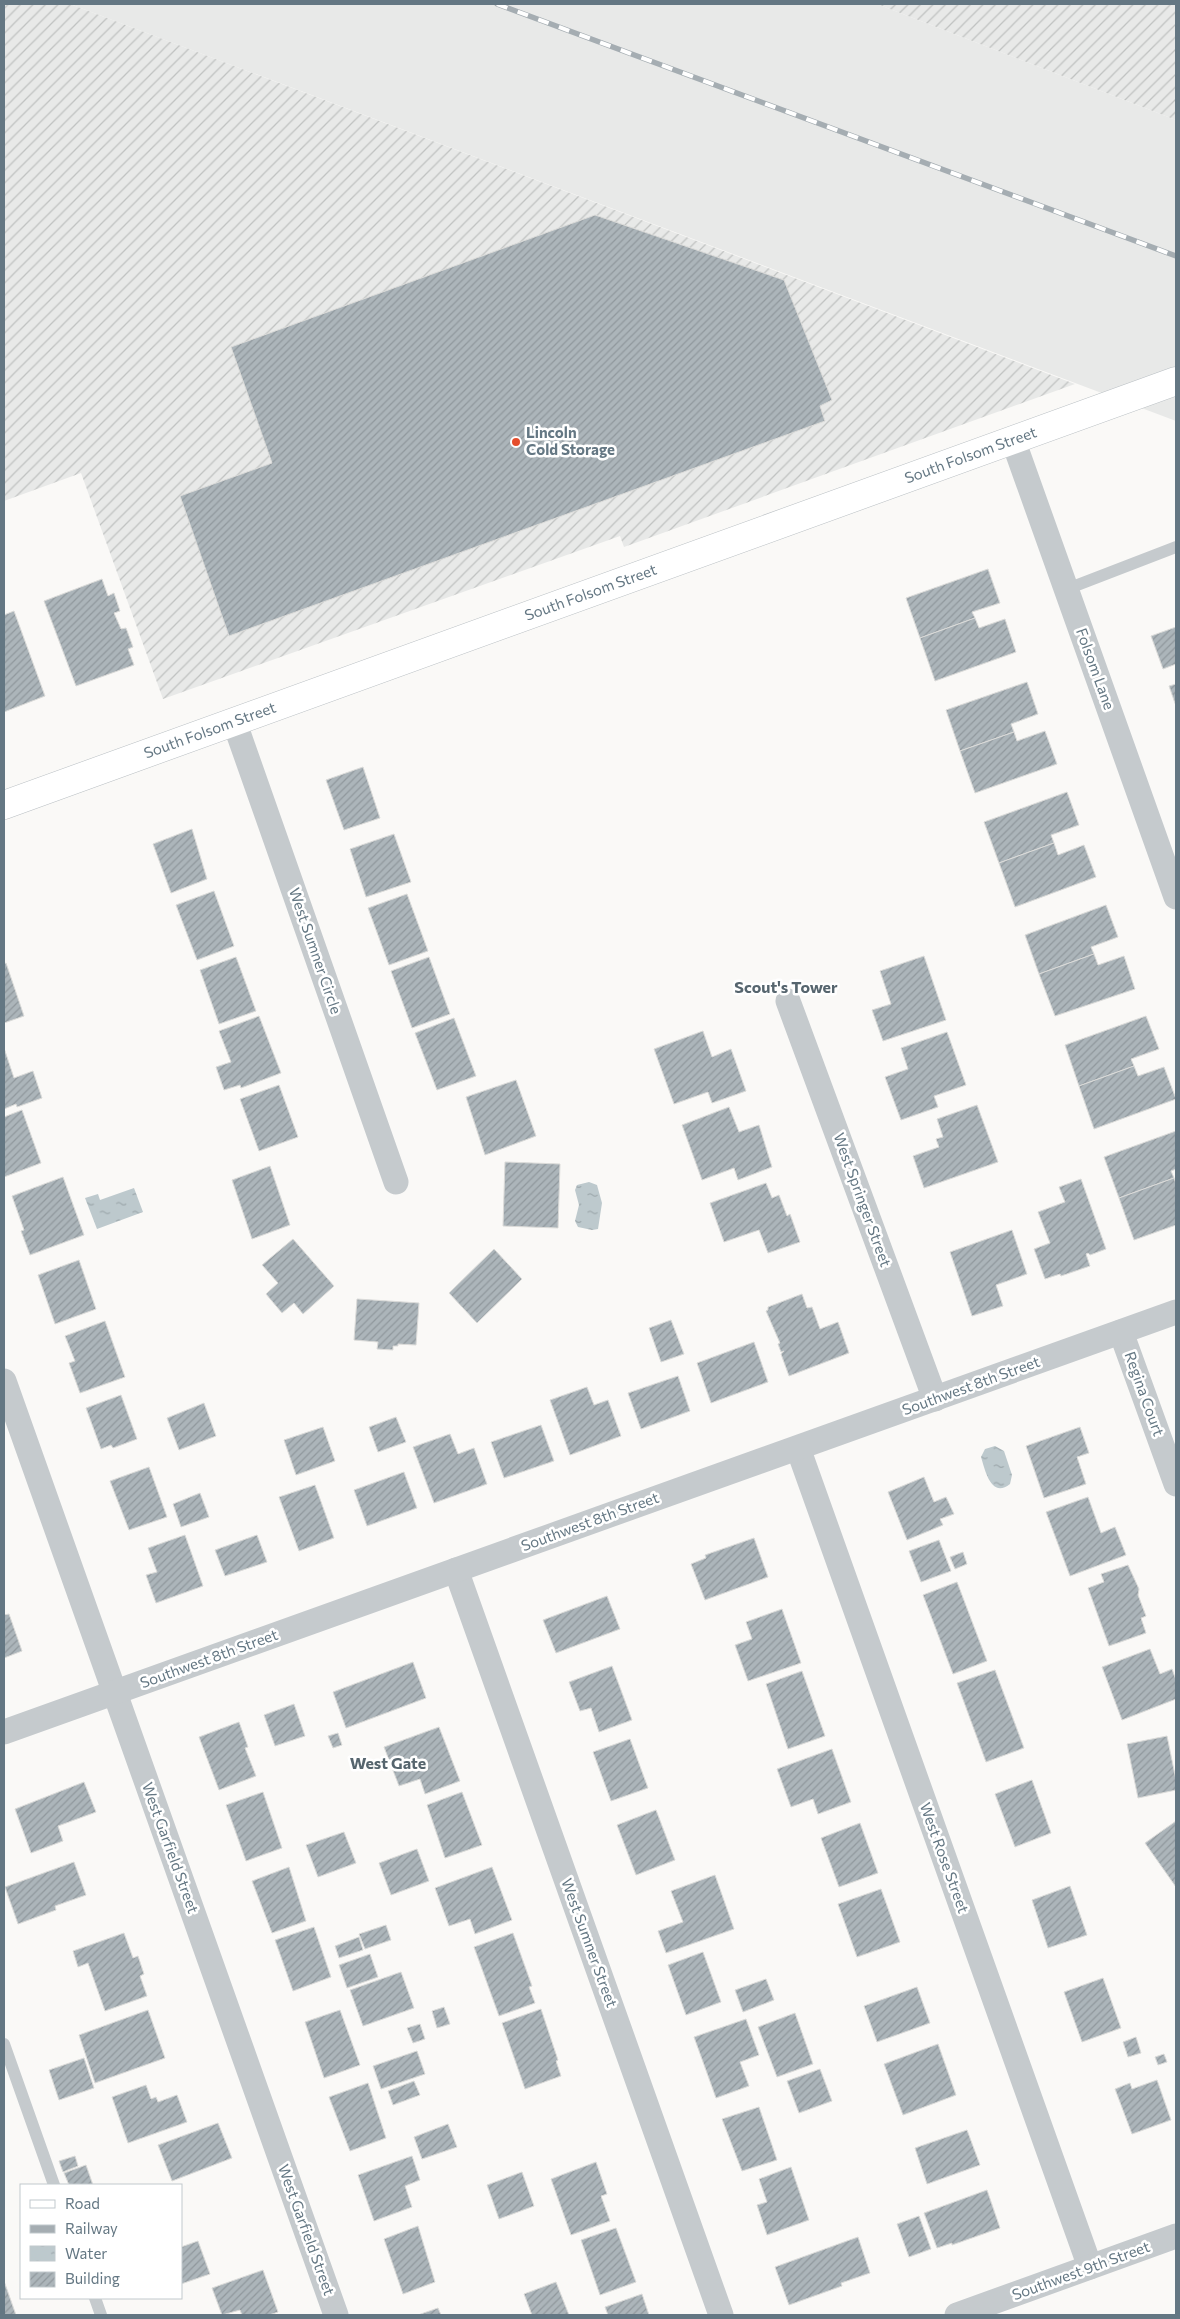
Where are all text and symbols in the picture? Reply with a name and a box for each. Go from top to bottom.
street label: South Folsom Street [902,422,1039,486]
place label: Lincoln Cold Storage [526,423,615,458]
marker: Lincoln Cold Storage [510,436,522,448]
street label: South Folsom Street [522,560,659,624]
street label: Folsom Lane [1073,625,1119,712]
street label: South Folsom Street [141,697,278,762]
street label: West Sumner Circle [286,885,346,1016]
district label: Scout's Tower [734,977,838,996]
street label: West Springer Street [830,1130,896,1269]
street label: Regina Court [1121,1349,1169,1438]
street label: Southwest 8th Street [899,1352,1042,1418]
street label: Southwest 8th Street [518,1488,661,1554]
street label: Southwest 8th Street [137,1625,280,1691]
district label: West Gate [350,1753,426,1772]
street label: West Garfield Street [139,1780,203,1916]
street label: West Rose Street [917,1800,973,1915]
street label: West Sumner Street [558,1876,622,2010]
street label: West Garfield Street [275,2162,339,2298]
legend [20,2184,182,2299]
text: Road [65,2194,100,2212]
text: Railway [65,2219,118,2237]
street label: Southwest 9th Street [1009,2237,1152,2303]
text: Water [65,2244,107,2262]
text: Building [65,2269,120,2287]

